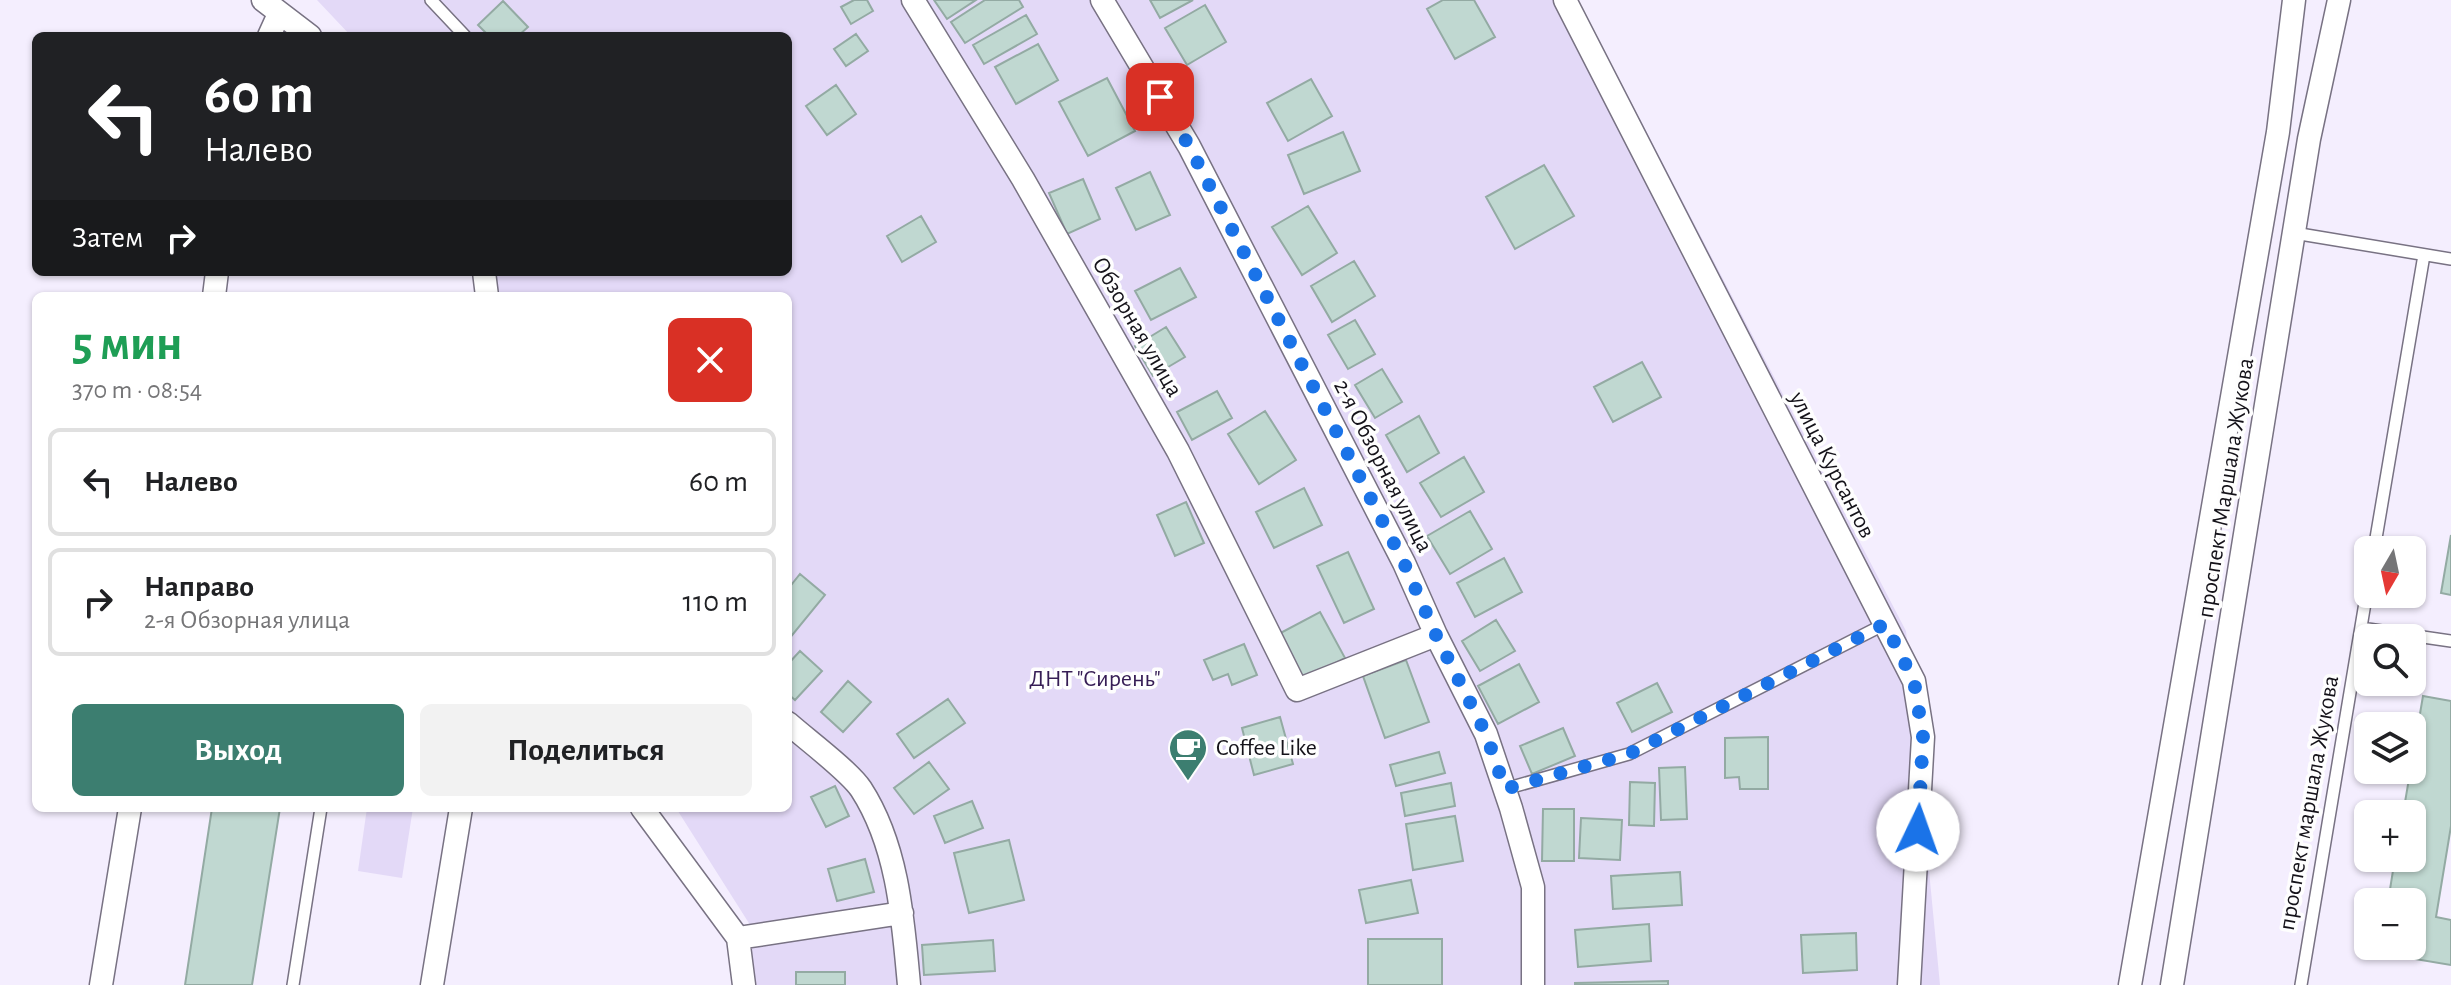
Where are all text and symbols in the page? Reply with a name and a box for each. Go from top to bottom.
pin [1126,63,1194,131]
icon: left [72,64,176,168]
text: 60 m [204,67,314,123]
icon: arrive [1138,75,1182,119]
text: Налево [204,132,313,168]
icon: right [159,216,203,260]
text: Затем [72,223,143,253]
street label: Обзорная улица [1087,253,1187,401]
button: close [668,318,752,402]
text: 5 мин [72,321,183,369]
street label: проспект Маршала Жукова [2194,356,2258,620]
street label: 2-я Обзорная улица [1329,376,1437,556]
text: 370 m · 08:54 [72,377,202,403]
street label: улица Курсантов [1784,387,1879,542]
icon: left [76,460,120,504]
text: Налево [144,467,238,497]
text: 60 m [689,467,748,497]
north arrow [2354,536,2426,608]
map controls [2354,536,2426,960]
text: Направо [144,572,254,602]
icon: right [76,580,120,624]
text: 110 m [683,587,748,617]
text: 2-я Обзорная улица [144,607,350,633]
button: search [2354,624,2426,696]
park label: ДНТ "Сирень" [1029,667,1161,691]
street label: проспект маршала Жукова [2275,674,2343,932]
button: Выход [72,704,404,796]
button: Поделиться [420,704,752,796]
button: layers [2354,712,2426,784]
cafe icon: Coffee Like [1167,727,1209,782]
place label: Coffee Like [1216,736,1317,760]
position arrow [1876,788,1960,872]
button: + [2354,800,2426,872]
button: − [2354,888,2426,960]

